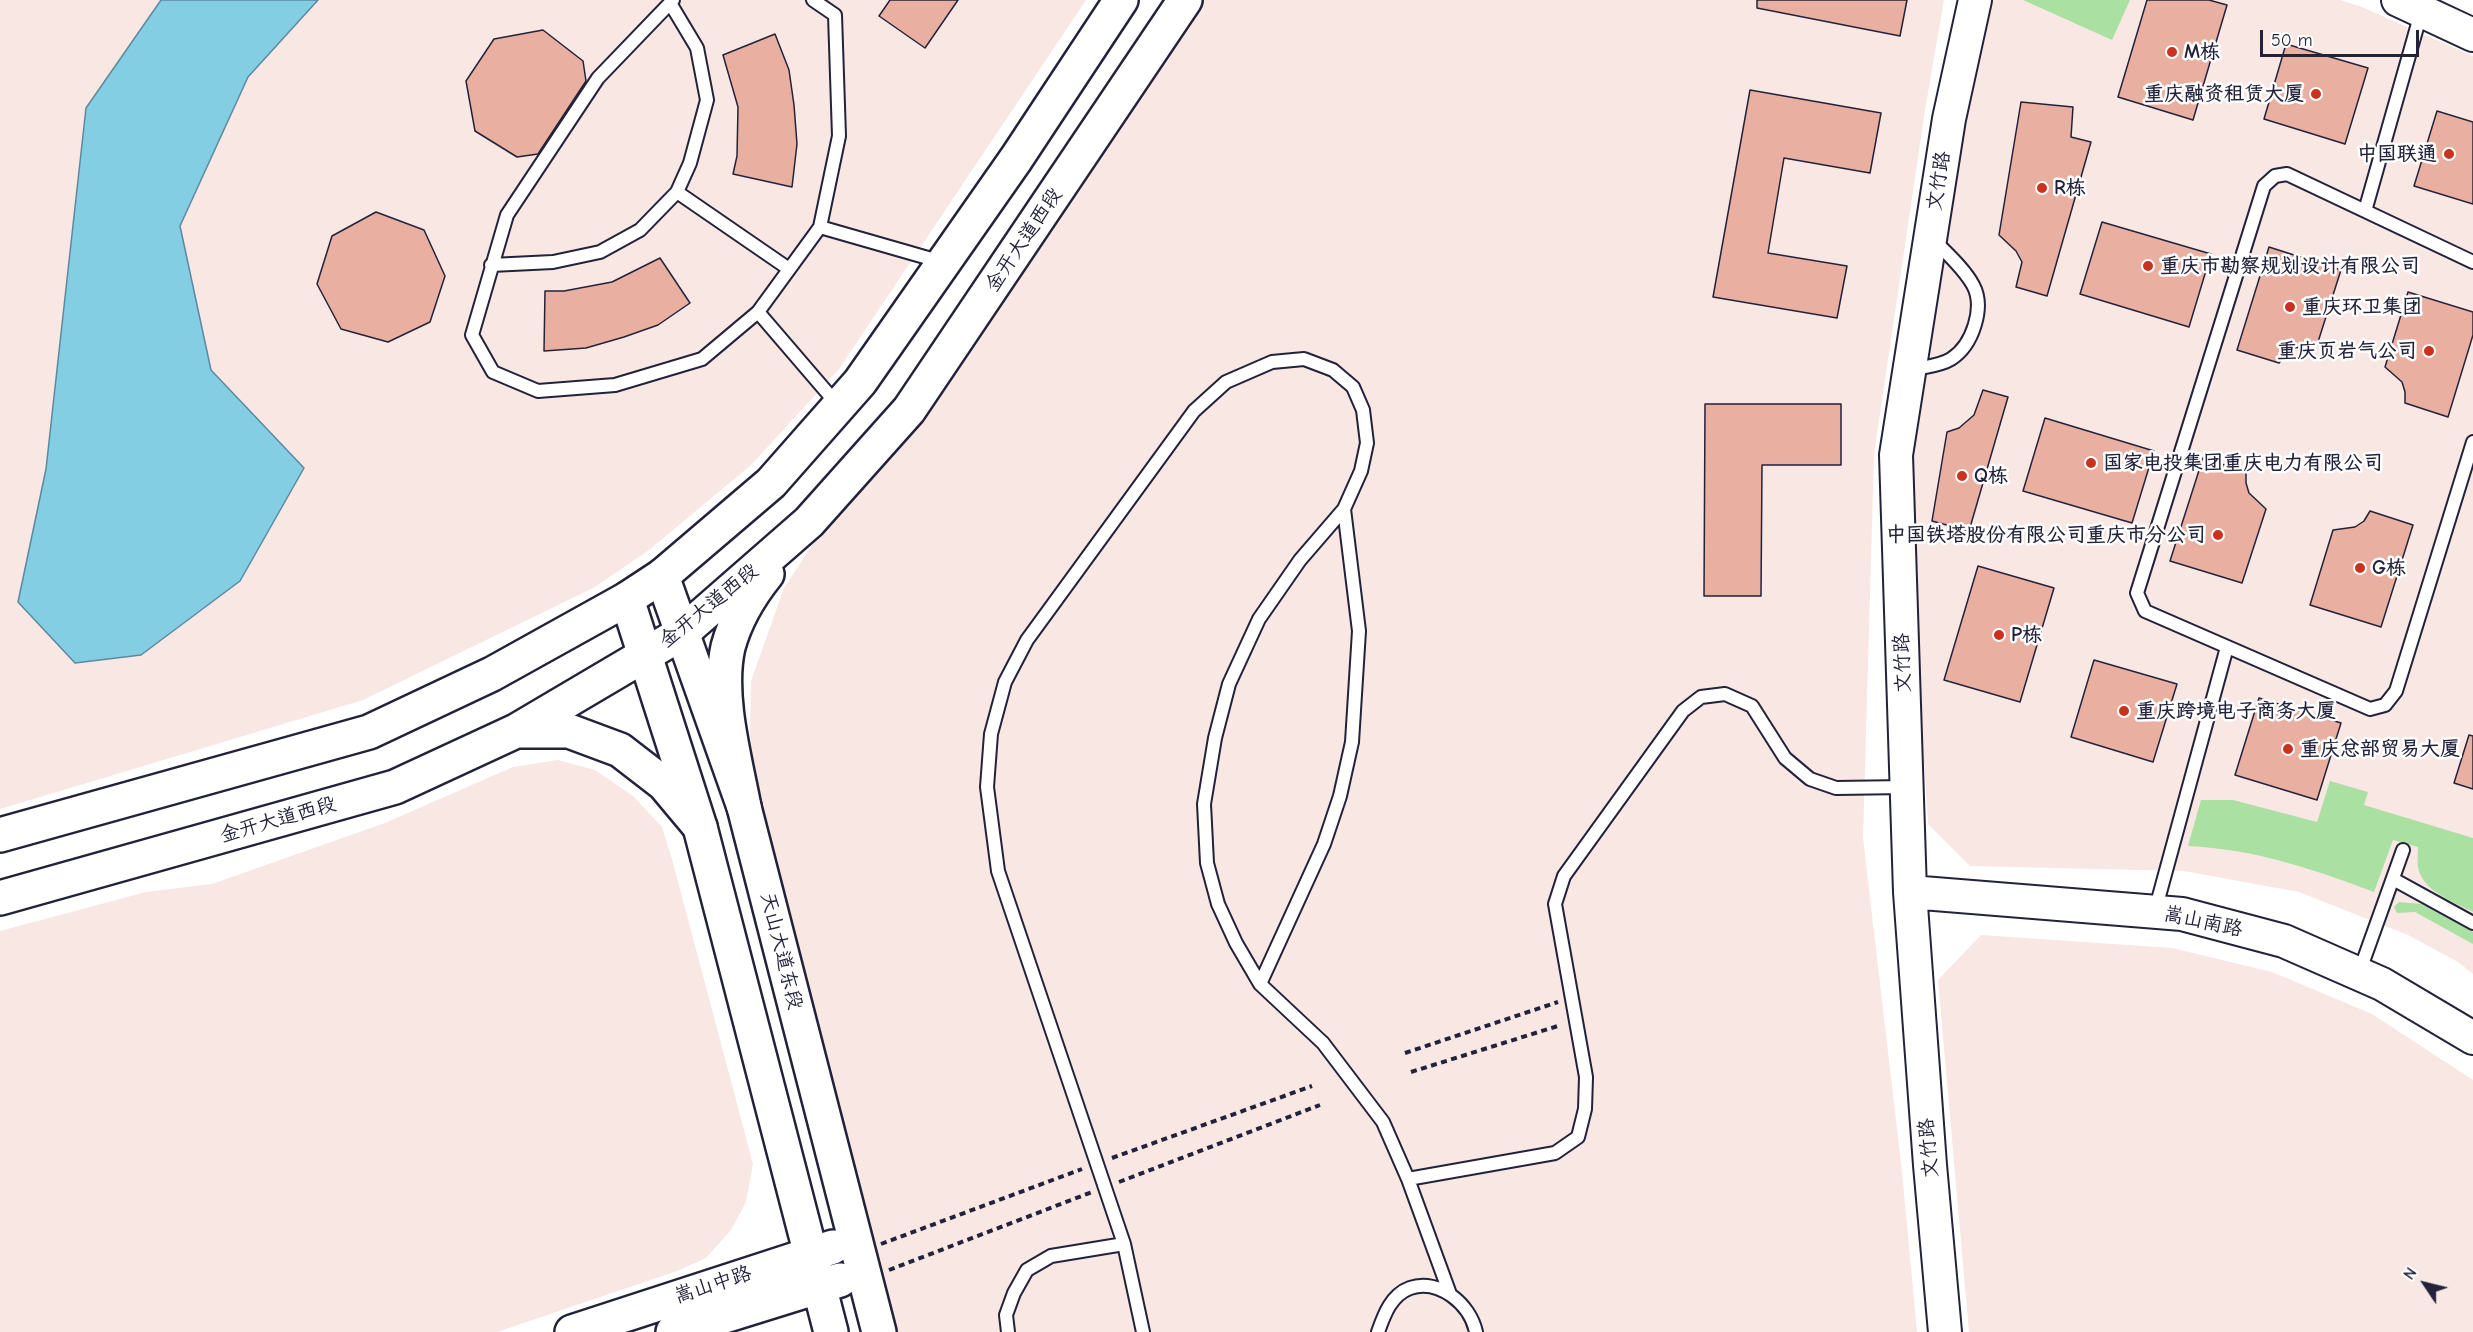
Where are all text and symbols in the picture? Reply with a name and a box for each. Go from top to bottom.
scale bar [2263,18,2422,56]
text: 50 m [2271,30,2313,51]
place label: M栋 [2184,40,2220,64]
marker: M栋 [2165,45,2179,59]
place label: 重庆融资租赁大厦 [2144,82,2304,106]
marker: 重庆融资租赁大厦 [2309,87,2323,101]
place label: 中国联通 [2357,142,2437,166]
marker: 中国联通 [2442,147,2456,161]
street label: 文竹路 [1922,149,1956,213]
place label: R栋 [2054,176,2086,200]
marker: R栋 [2035,181,2049,195]
street label: 金开大道西段 [981,184,1067,296]
place label: 重庆市勘察规划设计有限公司 [2160,254,2420,278]
marker: 重庆市勘察规划设计有限公司 [2141,259,2155,273]
place label: 重庆环卫集团 [2302,295,2422,319]
marker: 重庆环卫集团 [2283,300,2297,314]
place label: 重庆页岩气公司 [2277,339,2417,363]
marker: 重庆页岩气公司 [2422,344,2436,358]
place label: 国家电投集团重庆电力有限公司 [2103,451,2383,475]
marker: 国家电投集团重庆电力有限公司 [2084,456,2098,470]
place label: Q栋 [1974,464,2008,488]
marker: Q栋 [1955,469,1969,483]
place label: 中国铁塔股份有限公司重庆市分公司 [1886,523,2206,547]
marker: 中国铁塔股份有限公司重庆市分公司 [2211,528,2225,542]
place label: G栋 [2372,556,2406,580]
street label: 金开大道西段 [655,559,763,653]
marker: G栋 [2353,561,2367,575]
place label: P栋 [2011,623,2042,647]
marker: P栋 [1992,628,2006,642]
street label: 文竹路 [1890,633,1916,693]
place label: 重庆跨境电子商务大厦 [2136,699,2336,723]
marker: 重庆跨境电子商务大厦 [2117,704,2131,718]
place label: 重庆总部贸易大厦 [2300,737,2460,761]
marker: 重庆总部贸易大厦 [2281,742,2295,756]
street label: 金开大道西段 [217,792,339,848]
street label: 天山大道东段 [755,890,807,1012]
street label: 嵩山南路 [2161,902,2245,942]
street label: 文竹路 [1914,1117,1944,1179]
north arrow [2395,1254,2455,1314]
street label: 嵩山中路 [671,1261,755,1309]
text: N [2400,1264,2421,1283]

